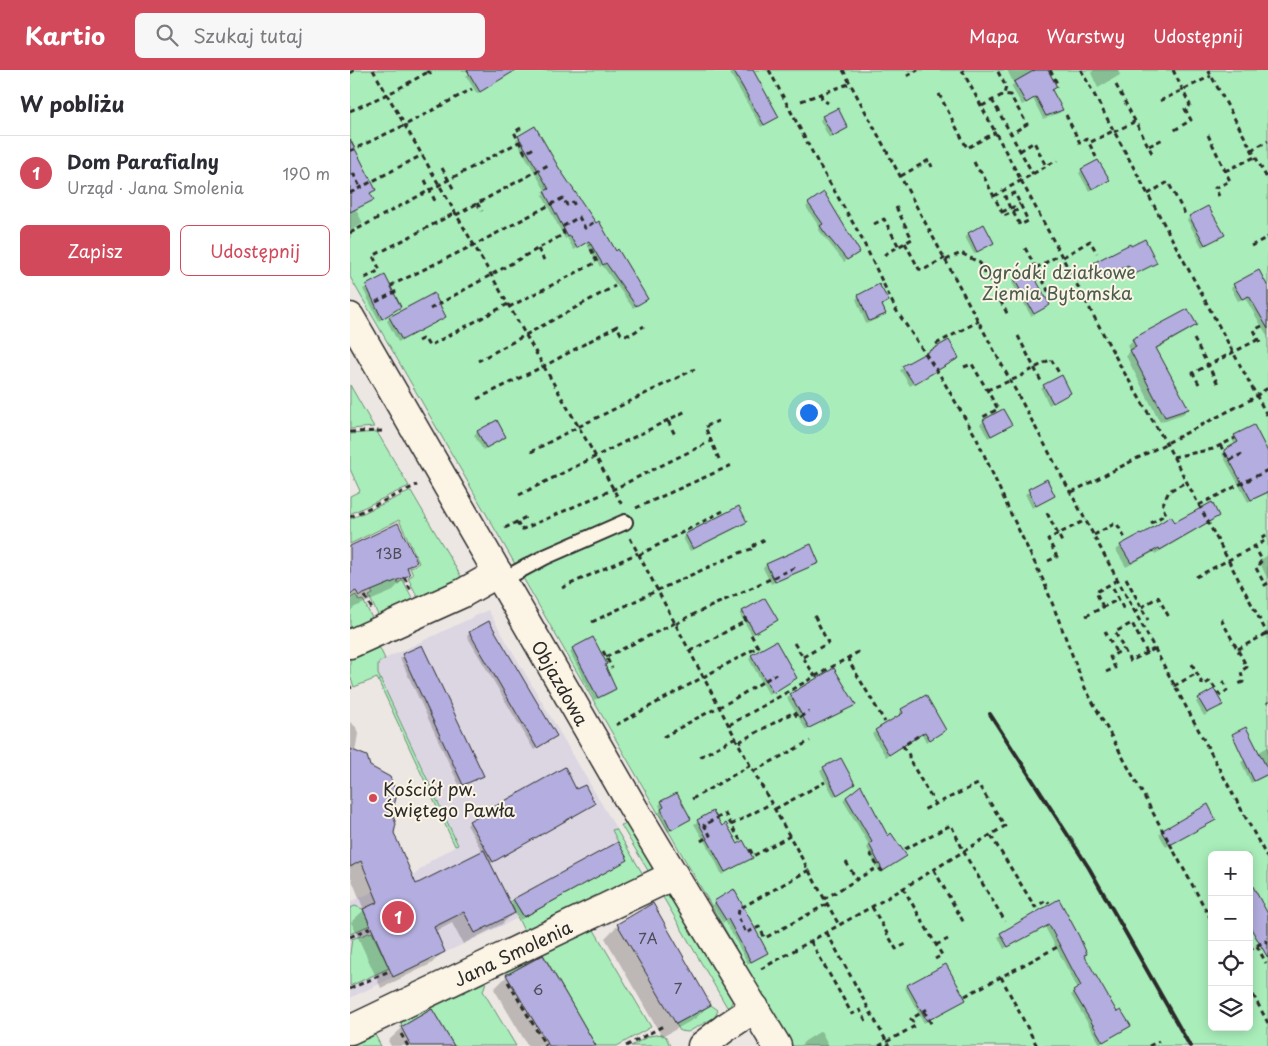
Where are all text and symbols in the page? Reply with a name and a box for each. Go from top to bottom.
search box [135,13,485,58]
text: Kartio [25,17,105,53]
icon: search [153,21,181,49]
text: Szukaj tutaj [193,21,303,49]
text: Mapa [969,22,1019,49]
text: Warstwy [1047,22,1125,49]
text: Udostępnij [1153,22,1243,49]
text: W pobliżu [20,87,125,119]
text: Dom Parafialny [67,147,219,175]
text: 1 [32,161,40,185]
text: 190 m [282,161,330,185]
text: Urząd · Jana Smolenia [67,175,244,199]
button: Zapisz [20,225,170,276]
button: Udostępnij [180,225,330,276]
park label: Ogródki działkowe Ziemia Bytomska [978,258,1136,306]
your location [796,400,822,426]
house number: 13B [376,541,402,564]
street label: Objazdowa [526,635,597,731]
place label: Kościół pw. Świętego Pawła [383,775,516,823]
marker: Kościół pw. Świętego Pawła [367,792,379,804]
map controls [1208,851,1253,1031]
button: + [1208,851,1253,896]
button: − [1208,896,1253,941]
pin: 1 [382,898,414,936]
street label: Jana Smolenia [449,912,576,992]
house number: 7A [638,926,658,949]
button: locate [1208,941,1253,986]
house number: 7 [674,976,683,999]
house number: 6 [533,977,543,1000]
button: layers [1208,986,1253,1031]

